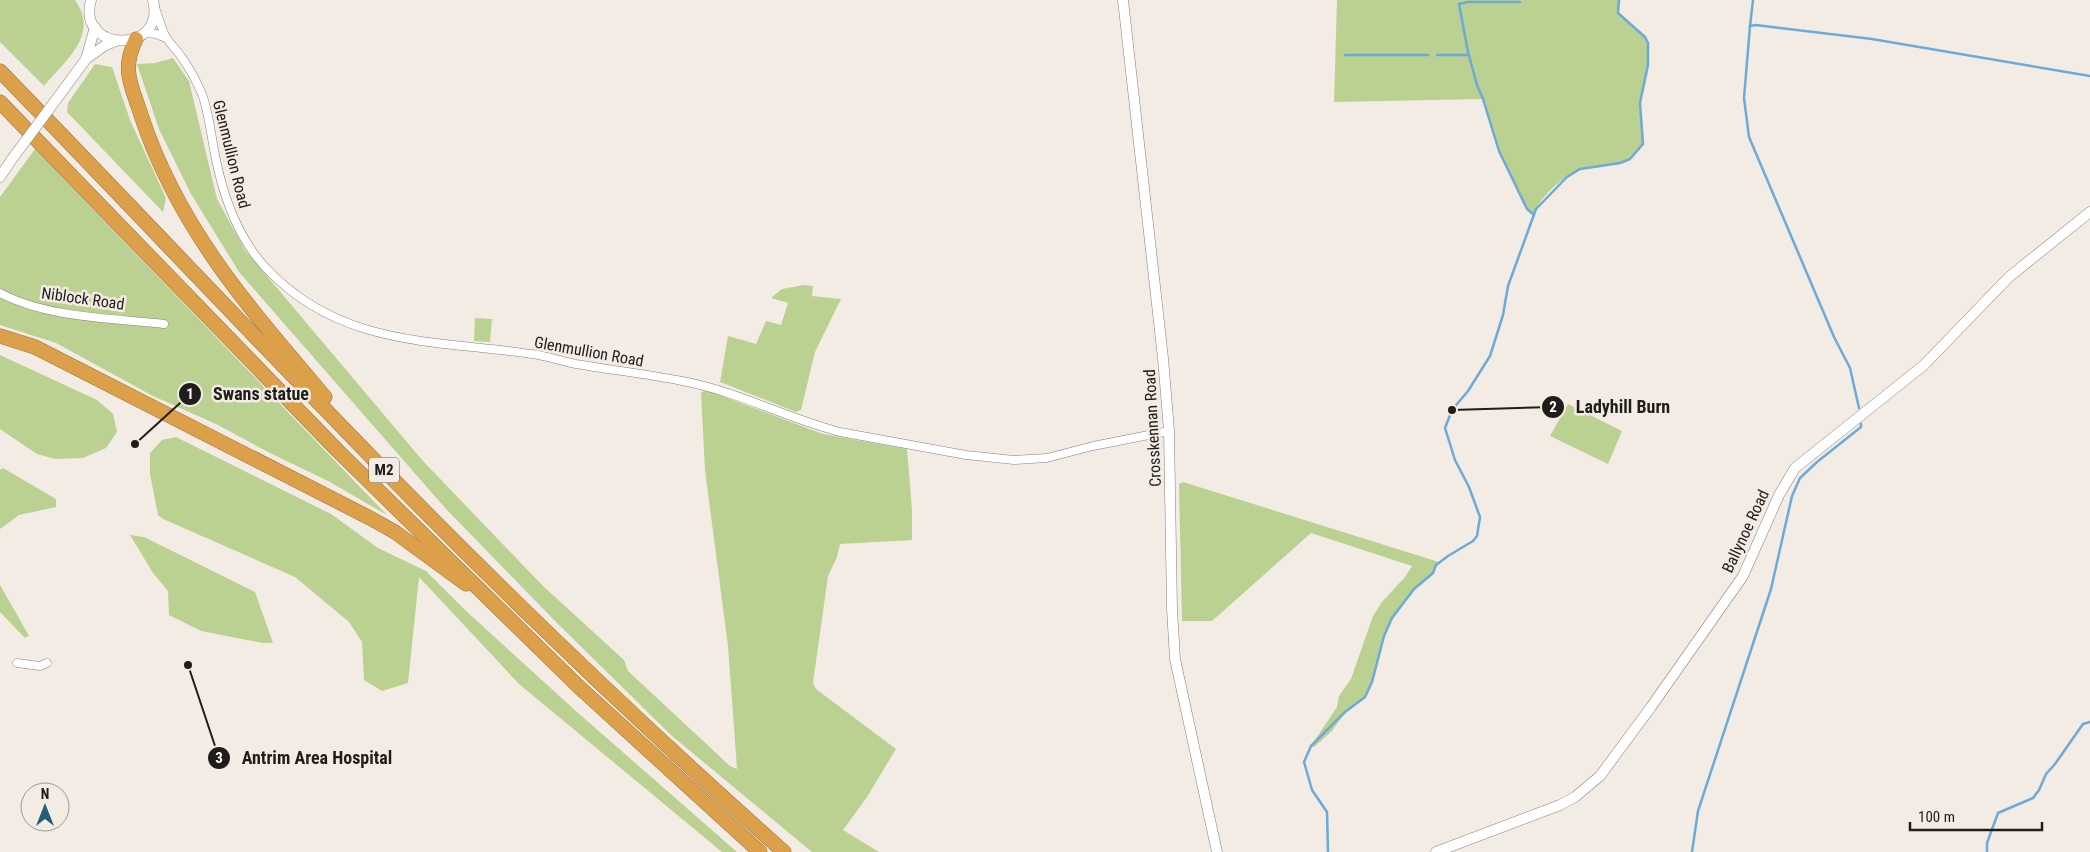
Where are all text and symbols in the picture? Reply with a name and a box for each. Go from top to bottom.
street label: Glenmullion Road [209,98,254,210]
street label: Niblock Road [40,283,126,314]
street label: Glenmullion Road [533,333,645,370]
street label: Crosskennan Road [1140,369,1165,487]
callout: Swans statue [178,377,319,410]
text: Swans statue [213,383,309,404]
text: 1 [186,385,194,403]
callout: Ladyhill Burn [1541,390,1680,423]
text: Ladyhill Burn [1576,396,1670,417]
text: 2 [1549,398,1557,416]
road number: M2 [369,458,399,482]
street label: Ballynoe Road [1718,487,1773,576]
callout: Antrim Area Hospital [207,741,403,774]
text: Antrim Area Hospital [242,747,392,768]
text: 3 [215,749,223,767]
north arrow [20,782,70,832]
text: N [41,786,49,802]
scale bar [1910,800,2042,832]
text: 100 m [1918,808,1955,826]

